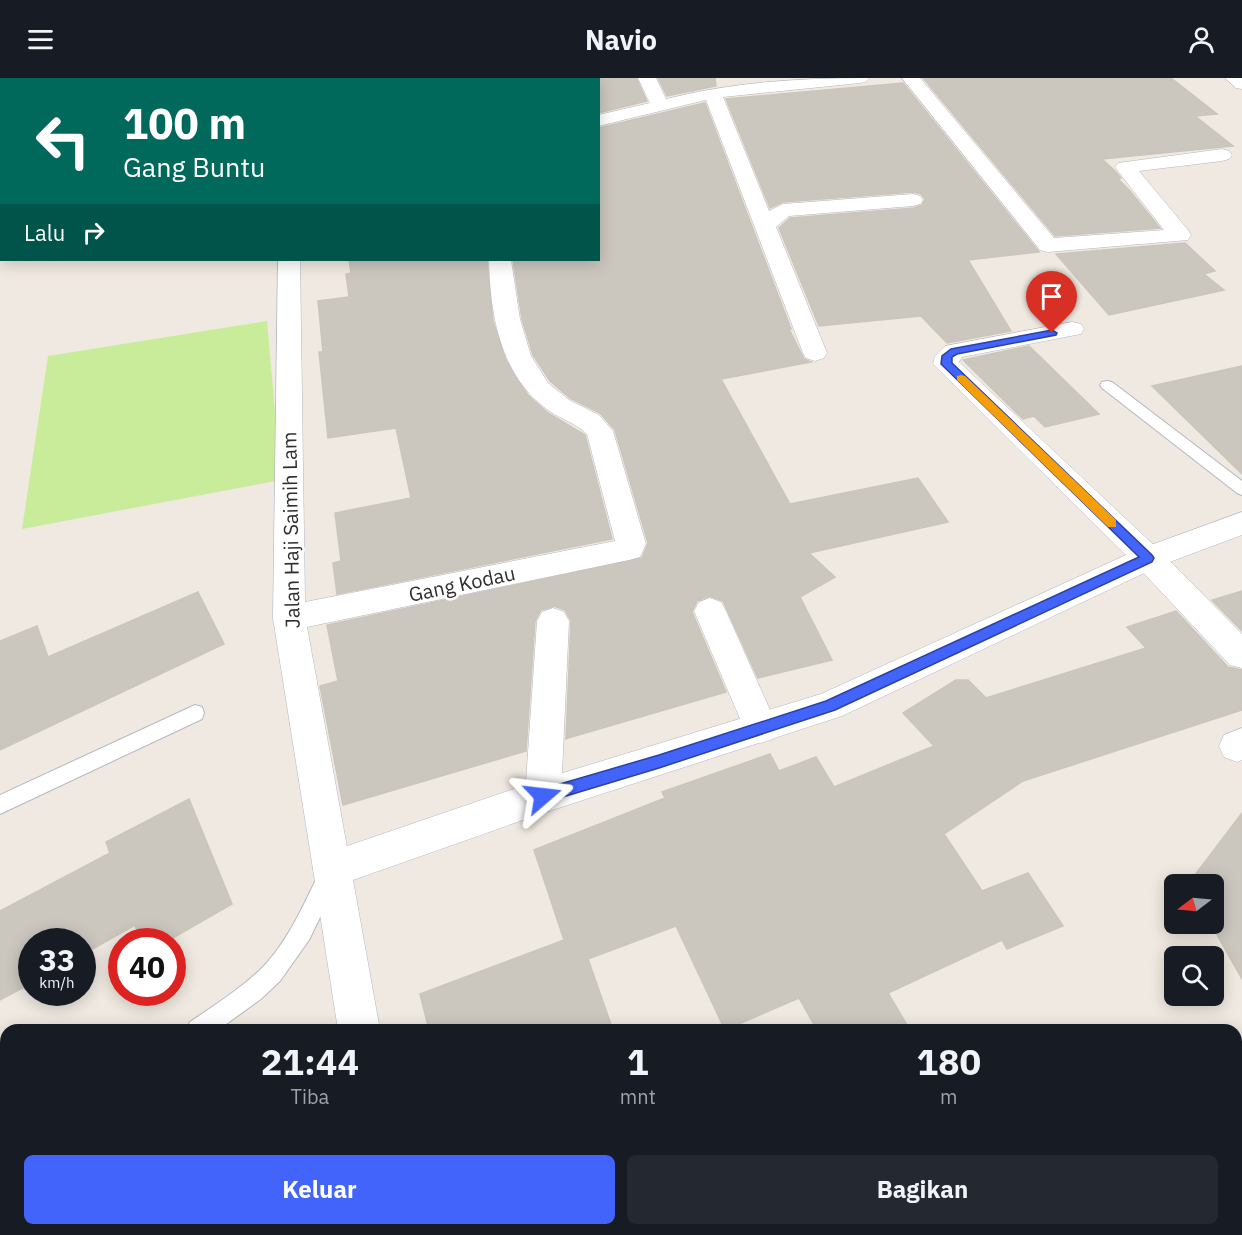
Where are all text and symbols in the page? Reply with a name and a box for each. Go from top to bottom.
text: Navio [585,22,657,57]
icon: menu [24,23,57,56]
icon: person [1185,23,1218,56]
text: 100 m [123,96,246,151]
icon: left [24,102,102,180]
text: Gang Buntu [123,149,265,184]
icon: right [77,216,110,249]
text: Lalu [24,218,65,247]
pin [1026,271,1077,333]
icon: arrive [1035,280,1068,313]
street label: Jalan Haji Saimih Lam [275,431,306,629]
street label: Gang Kodau [406,559,518,608]
position arrow [511,764,575,828]
north arrow [1164,874,1224,934]
map controls [1164,874,1224,1006]
speed limit sign: 40 [108,928,186,1006]
text: 33 [39,940,75,979]
button: search [1164,946,1224,1006]
text: km/h [39,973,75,992]
text: 21:44 [261,1038,359,1085]
text: 1 [627,1038,649,1085]
text: 180 [916,1038,981,1085]
text: Tiba [291,1083,329,1110]
text: mnt [620,1083,656,1110]
text: m [940,1083,958,1110]
button: Keluar [24,1155,615,1224]
button: Bagikan [627,1155,1218,1224]

